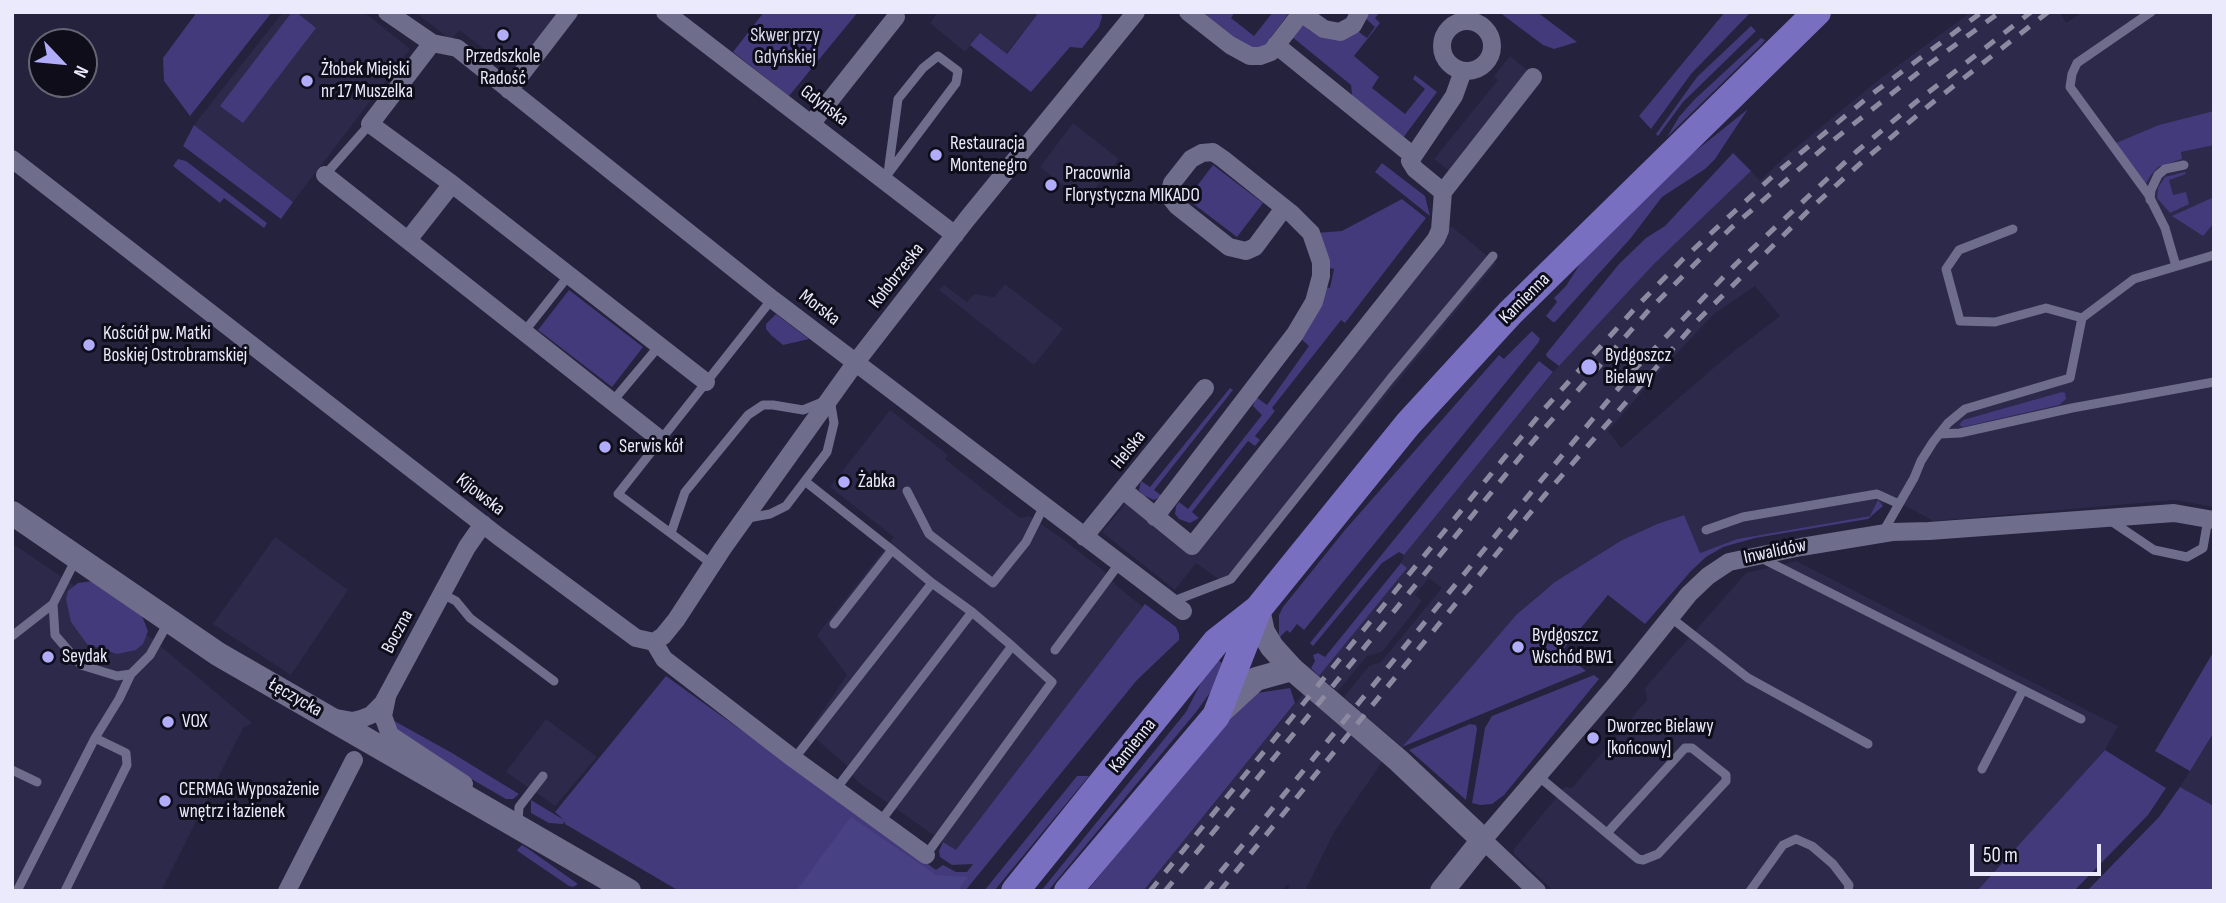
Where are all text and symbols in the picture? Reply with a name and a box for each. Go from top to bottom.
park label: Skwer przy Gdyńskiej [750,25,820,69]
marker: Przedszkole Radość [495,27,511,43]
north arrow [28,28,98,98]
place label: Przedszkole Radość [465,46,541,90]
place label: Żłobek Miejski nr 17 Muszelka [321,59,413,103]
text: N [68,62,93,81]
marker: Żłobek Miejski nr 17 Muszelka [299,73,315,89]
street label: Gdyńska [795,81,853,131]
place label: Restauracja Montenegro [950,133,1027,177]
marker: Restauracja Montenegro [928,147,944,163]
place label: Pracownia Florystyczna MIKADO [1065,163,1200,207]
marker: Pracownia Florystyczna MIKADO [1043,177,1059,193]
street label: Kołobrzeska [864,239,930,313]
street label: Kamienna [1495,269,1555,329]
street label: Morska [794,285,844,331]
place label: Kościół pw. Matki Boskiej Ostrobramskiej [103,323,247,367]
marker: Kościół pw. Matki Boskiej Ostrobramskiej [81,337,97,353]
place label: Bydgoszcz Bielawy [1605,345,1671,389]
marker: Bydgoszcz Bielawy [1579,357,1599,377]
street label: Helska [1107,426,1151,474]
place label: Serwis kół [619,436,683,458]
marker: Serwis kół [597,439,613,455]
street label: Kijowska [451,469,509,521]
place label: Żabka [858,471,895,493]
marker: Żabka [836,474,852,490]
street label: Inwalidów [1742,534,1808,570]
street label: Boczna [377,606,419,658]
place label: Bydgoszcz Wschód BW1 [1532,625,1613,669]
marker: Bydgoszcz Wschód BW1 [1510,639,1526,655]
place label: Seydak [62,646,107,668]
marker: Seydak [40,649,56,665]
street label: Łęczycka [264,674,326,722]
place label: VOX [182,711,208,733]
marker: VOX [160,714,176,730]
street label: Kamienna [1104,714,1162,778]
place label: Dworzec Bielawy [końcowy] [1607,716,1713,760]
marker: Dworzec Bielawy [końcowy] [1585,730,1601,746]
place label: CERMAG Wyposażenie wnętrz i łazienek [179,779,320,823]
marker: CERMAG Wyposażenie wnętrz i łazienek [157,793,173,809]
scale bar [1974,830,2105,874]
text: 50 m [1983,843,2018,868]

